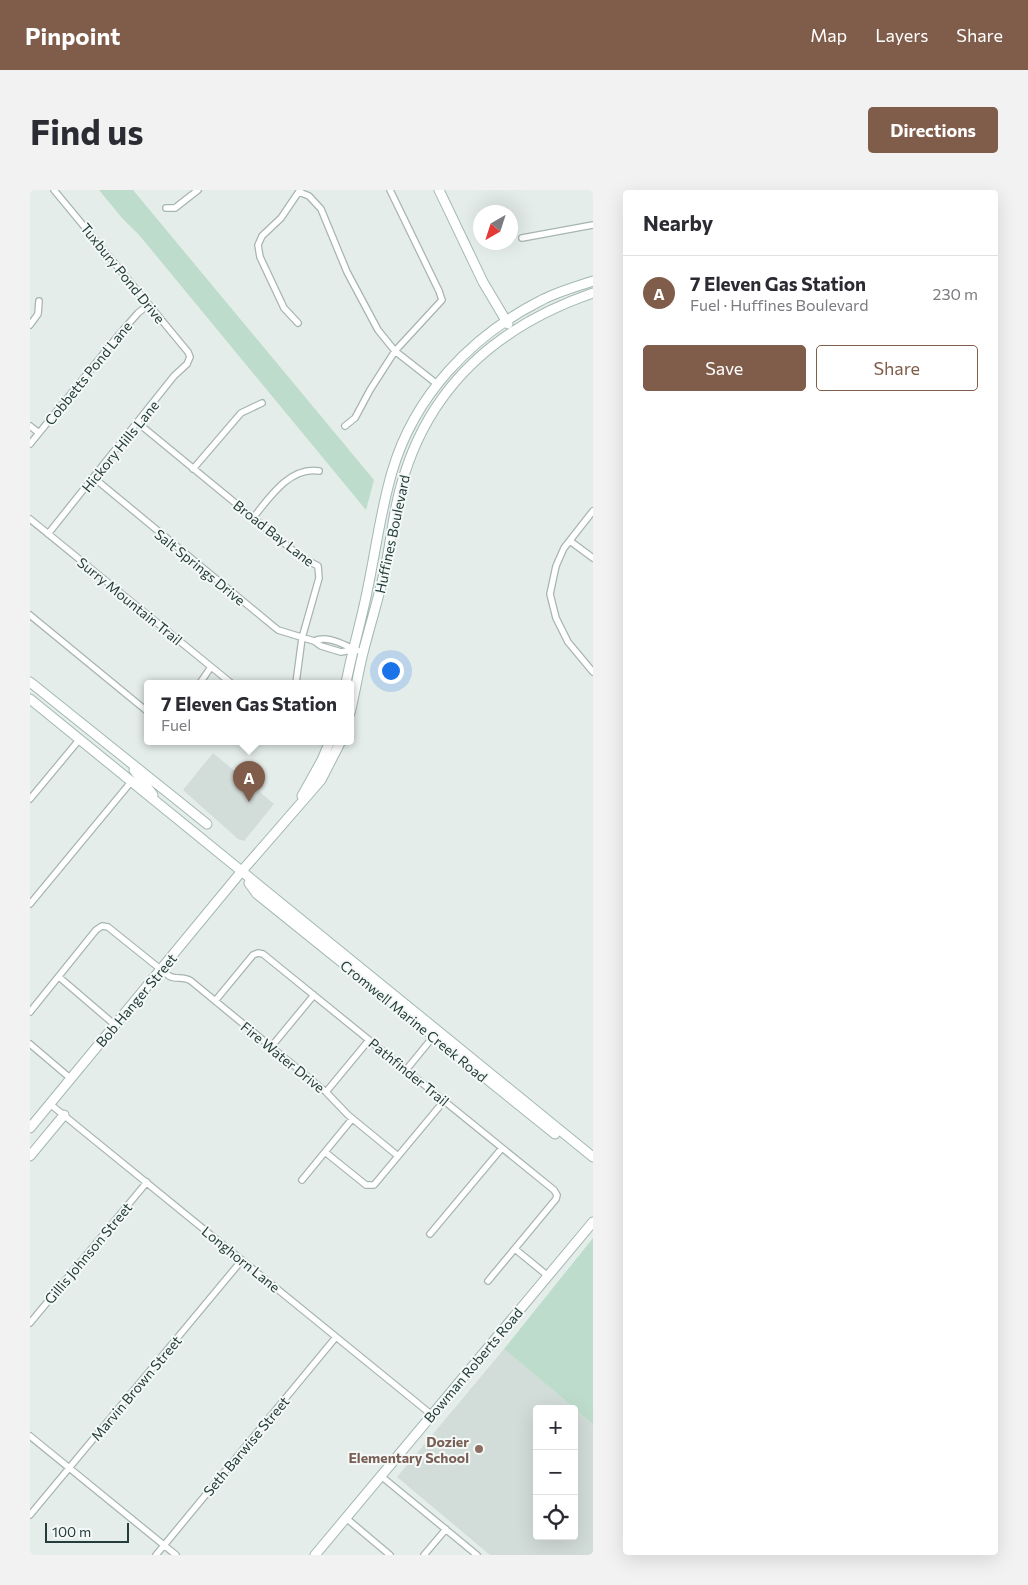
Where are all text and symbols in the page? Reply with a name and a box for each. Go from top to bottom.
text: Pinpoint [25,21,120,50]
text: Map [810,24,847,46]
text: Layers [875,24,928,46]
text: Share [956,24,1003,46]
button: Directions [868,107,998,153]
text: Find us [30,109,144,152]
north arrow [473,205,518,250]
text: Nearby [643,210,713,235]
street label: Tuxbury Pond Drive [77,219,169,327]
text: 7 Eleven Gas Station [690,272,866,295]
text: A [653,284,665,303]
text: 230 m [933,284,978,303]
text: Fuel · Huffines Boulevard [690,295,868,314]
street label: Cobbetts Pond Lane [41,318,135,428]
button: Save [643,345,806,391]
button: Share [816,345,978,391]
street label: Hickory Hills Lane [78,397,162,495]
street label: Huffines Boulevard [371,473,413,595]
street label: Broad Bay Lane [230,496,318,570]
street label: Salt Springs Drive [151,525,249,609]
street label: Surry Mountain Trail [74,554,186,648]
your location [378,658,404,684]
popup [144,680,354,745]
text: 7 Eleven Gas Station [161,692,337,715]
text: Fuel [161,715,191,734]
pin: A [233,761,265,802]
street label: Bob Hanger Street [92,950,180,1050]
street label: Cromwell Marine Creek Road [337,956,491,1086]
street label: Fire Water Drive [238,1018,328,1096]
street label: Pathfinder Trail [365,1034,453,1110]
street label: Gillis Johnson Street [41,1199,136,1307]
street label: Longhorn Lane [199,1222,283,1296]
street label: Bowman Roberts Road [420,1304,526,1426]
street label: Marvin Brown Street [87,1332,185,1444]
street label: Seth Barwise Street [199,1393,293,1499]
map controls [533,1405,578,1540]
button: + [533,1405,578,1450]
place label: Dozier Elementary School [349,1433,469,1466]
marker: Dozier Elementary School [473,1443,485,1455]
button: − [533,1450,578,1495]
button: locate [533,1495,578,1540]
scale bar [45,1520,129,1543]
text: 100 m [52,1523,91,1540]

